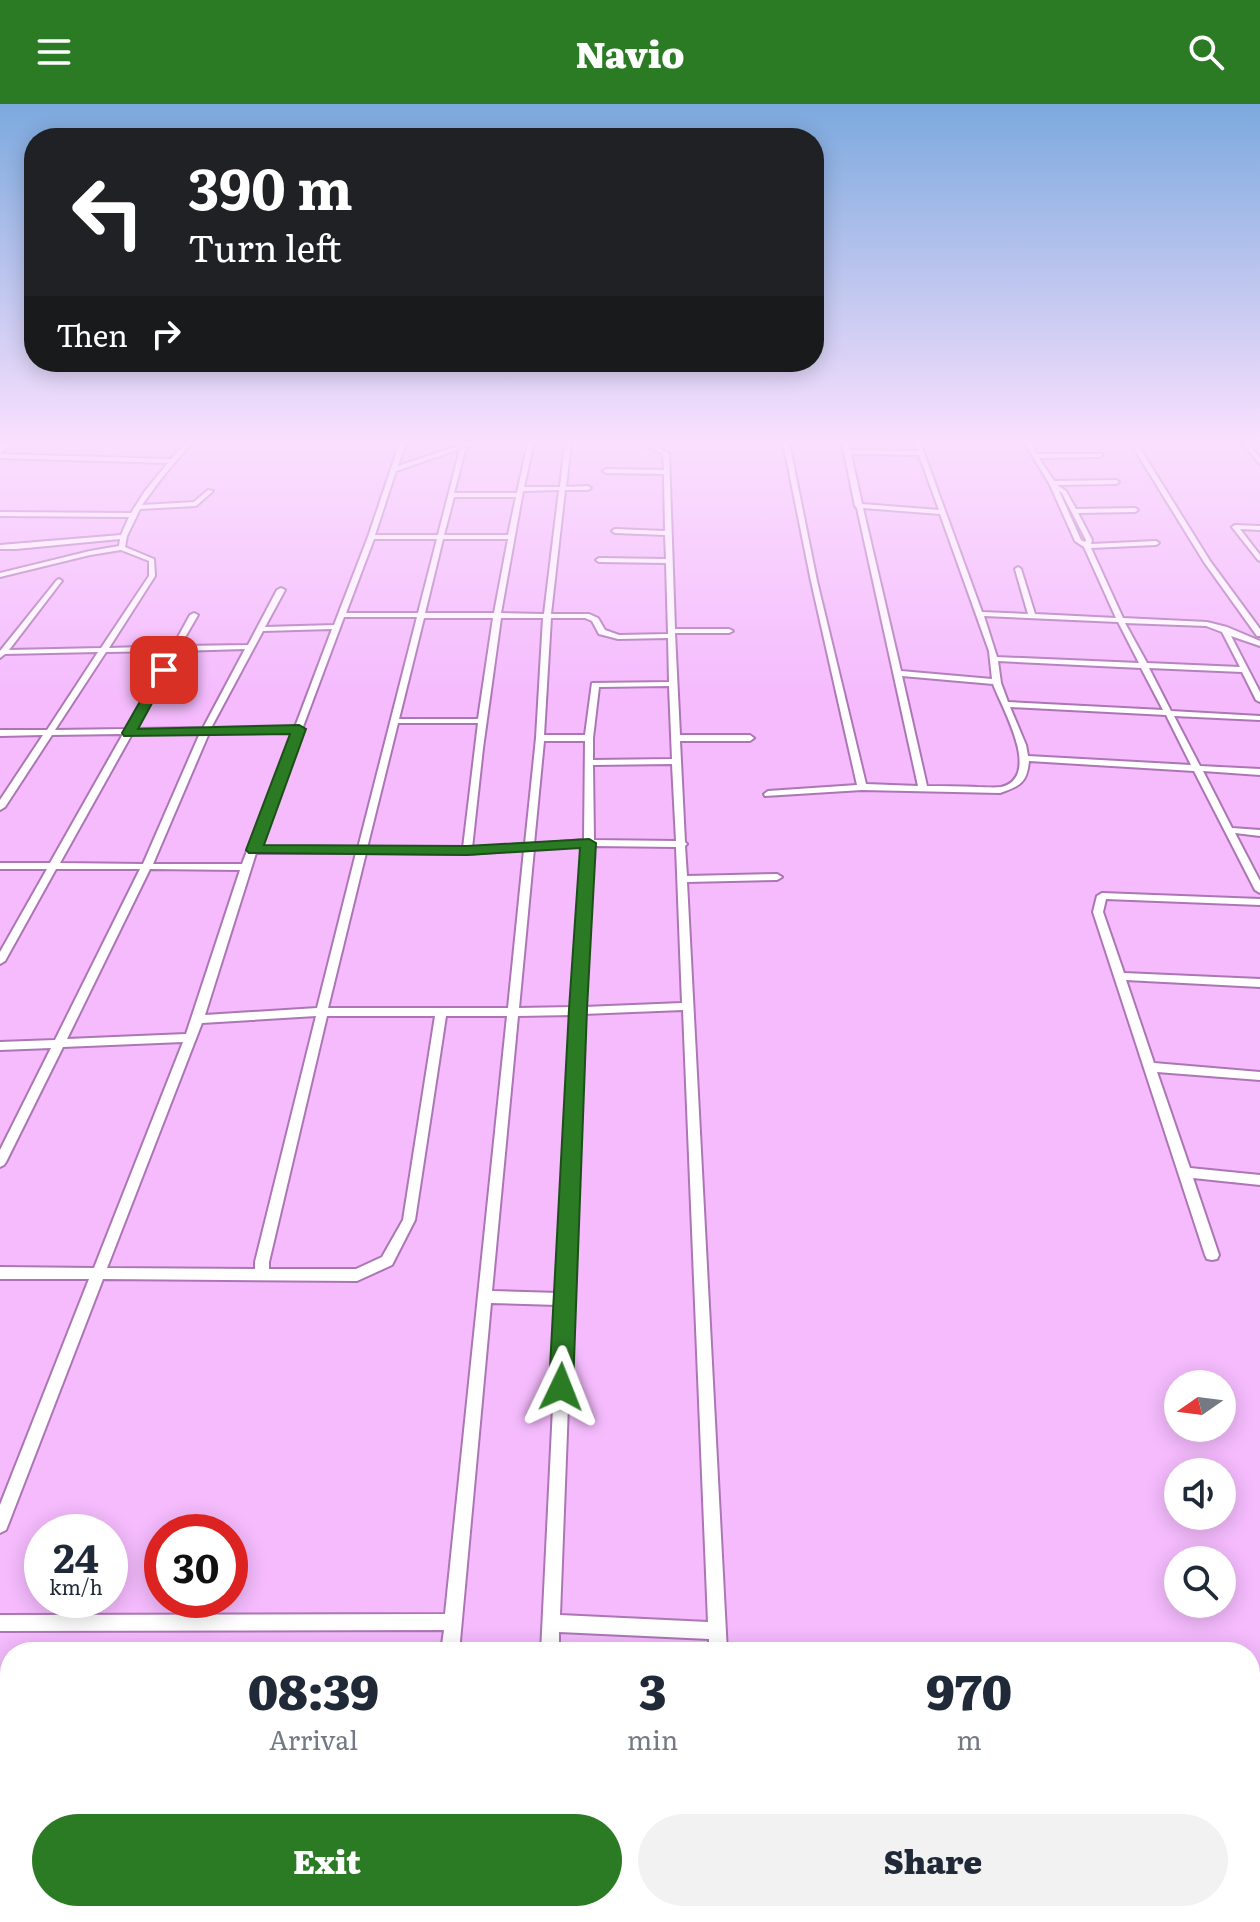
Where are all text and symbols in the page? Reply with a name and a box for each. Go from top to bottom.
text: Navio [575,26,685,79]
icon: menu [32,30,76,74]
icon: search [1184,30,1228,74]
text: 390 m [188,144,353,227]
icon: left [56,160,160,264]
text: Turn left [188,220,342,273]
text: Then [56,312,128,356]
icon: right [144,312,188,356]
pin [130,636,198,704]
icon: arrive [142,648,186,692]
position arrow [519,1345,603,1429]
north arrow [1164,1370,1236,1442]
map controls [1164,1370,1236,1618]
button: sound [1164,1458,1236,1530]
speed limit sign: 30 [144,1514,248,1618]
text: 24 [53,1526,99,1585]
button: search [1164,1546,1236,1618]
text: km/h [49,1571,103,1601]
text: 08:39 [248,1654,379,1725]
text: 3 [639,1654,666,1725]
text: 970 [926,1654,1012,1725]
text: Arrival [269,1719,358,1758]
text: min [627,1719,678,1758]
text: m [956,1719,982,1758]
button: Exit [32,1814,622,1906]
button: Share [638,1814,1228,1906]

